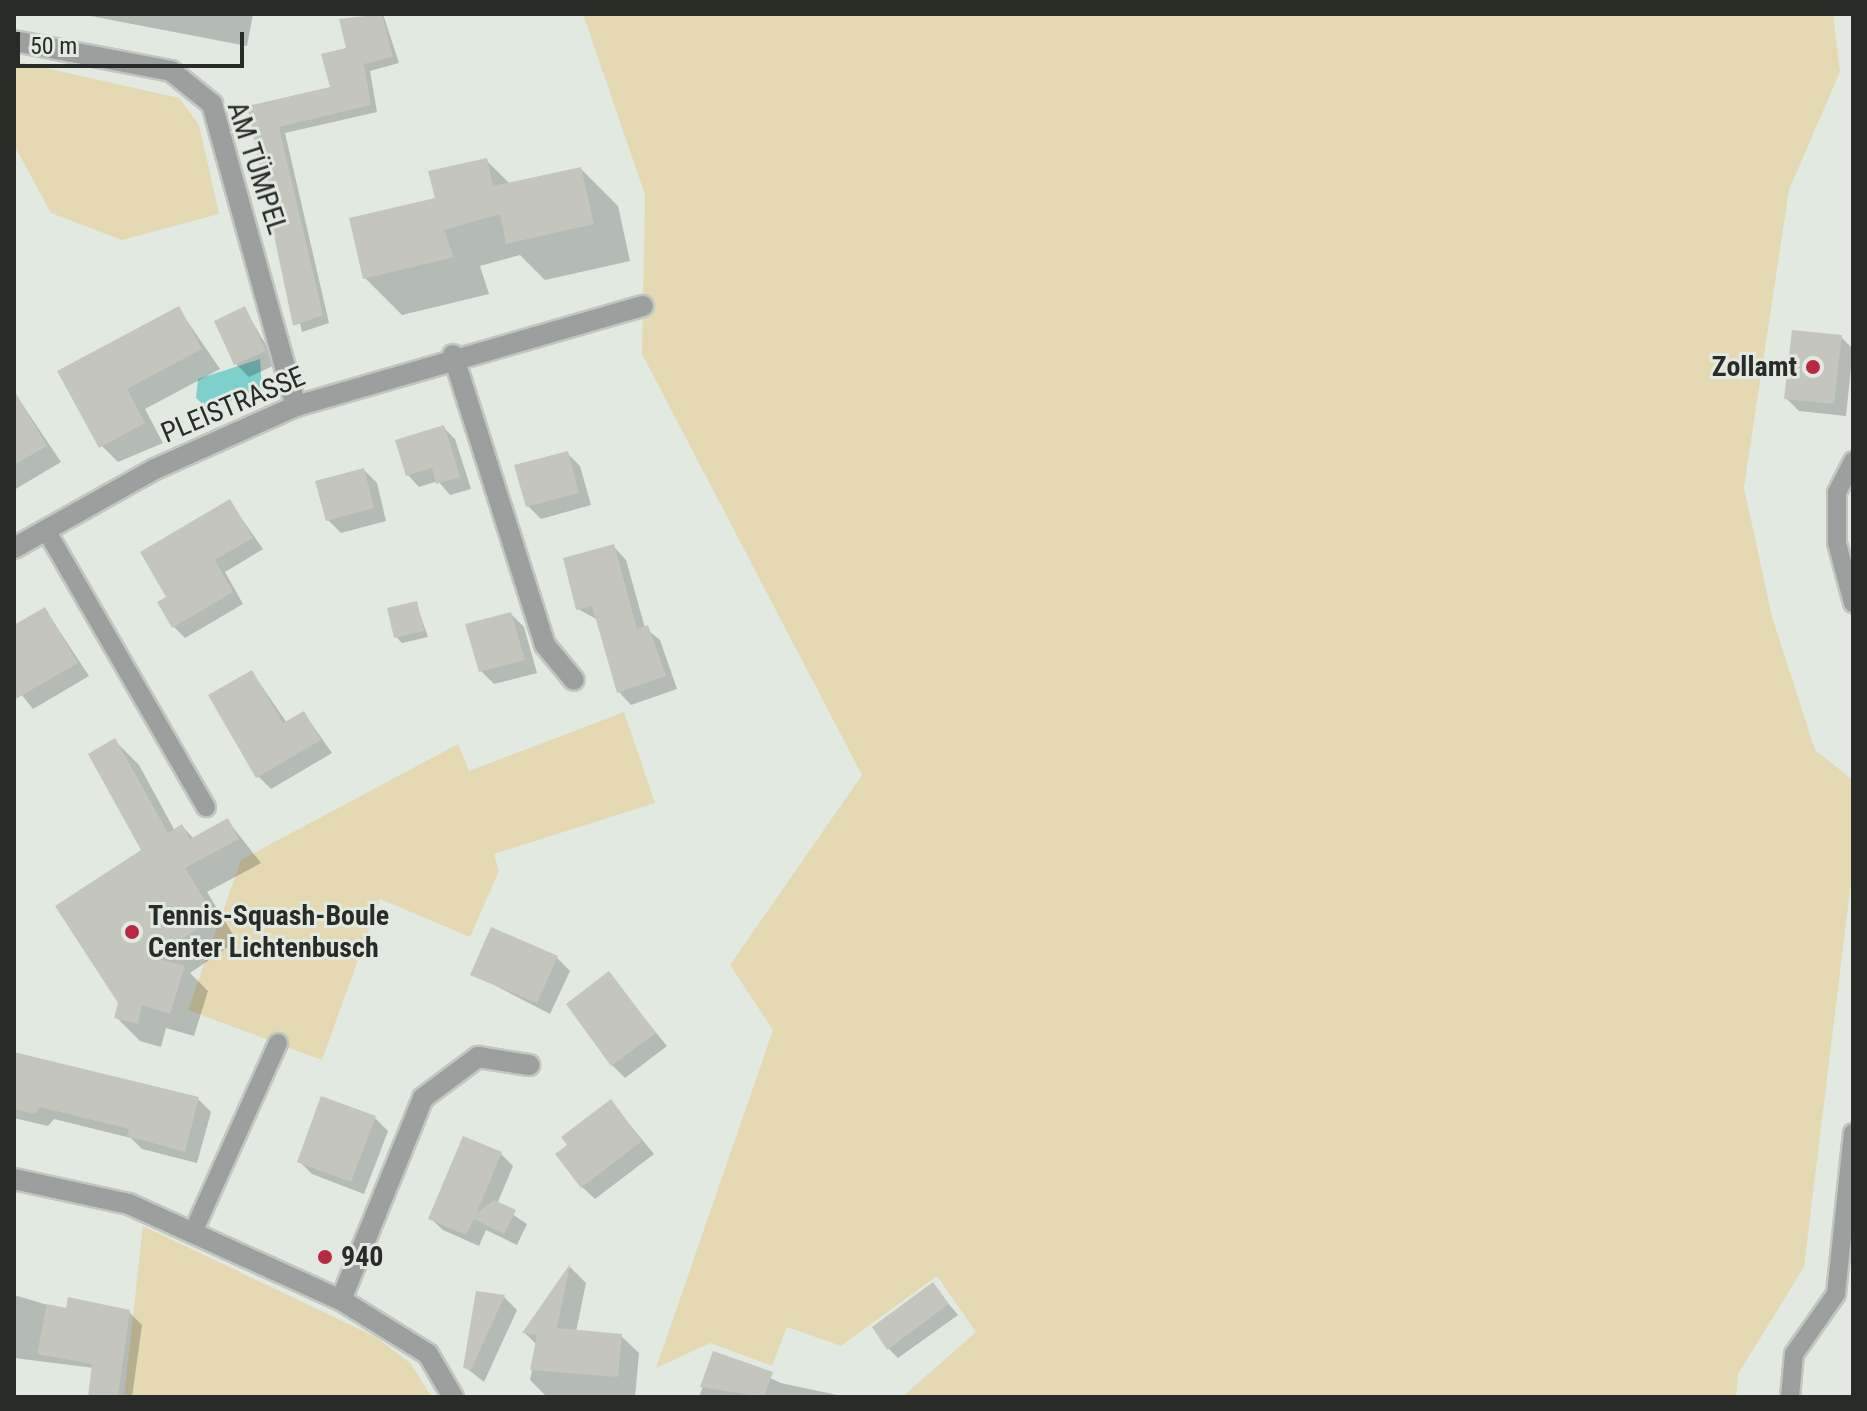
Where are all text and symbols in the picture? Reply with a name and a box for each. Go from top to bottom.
scale bar [20,16,248,66]
text: 50 m [30,32,77,60]
street label: AM TÜMPEL [220,97,294,239]
place label: Zollamt [1712,350,1797,384]
marker: Zollamt [1804,358,1822,376]
street label: PLEISTRASSE [156,360,310,450]
place label: Tennis-Squash-Boule Center Lichtenbusch [148,899,389,965]
marker: Tennis-Squash-Boule Center Lichtenbusch [123,923,141,941]
place label: 940 [341,1240,383,1274]
marker: 940 [316,1248,334,1266]

